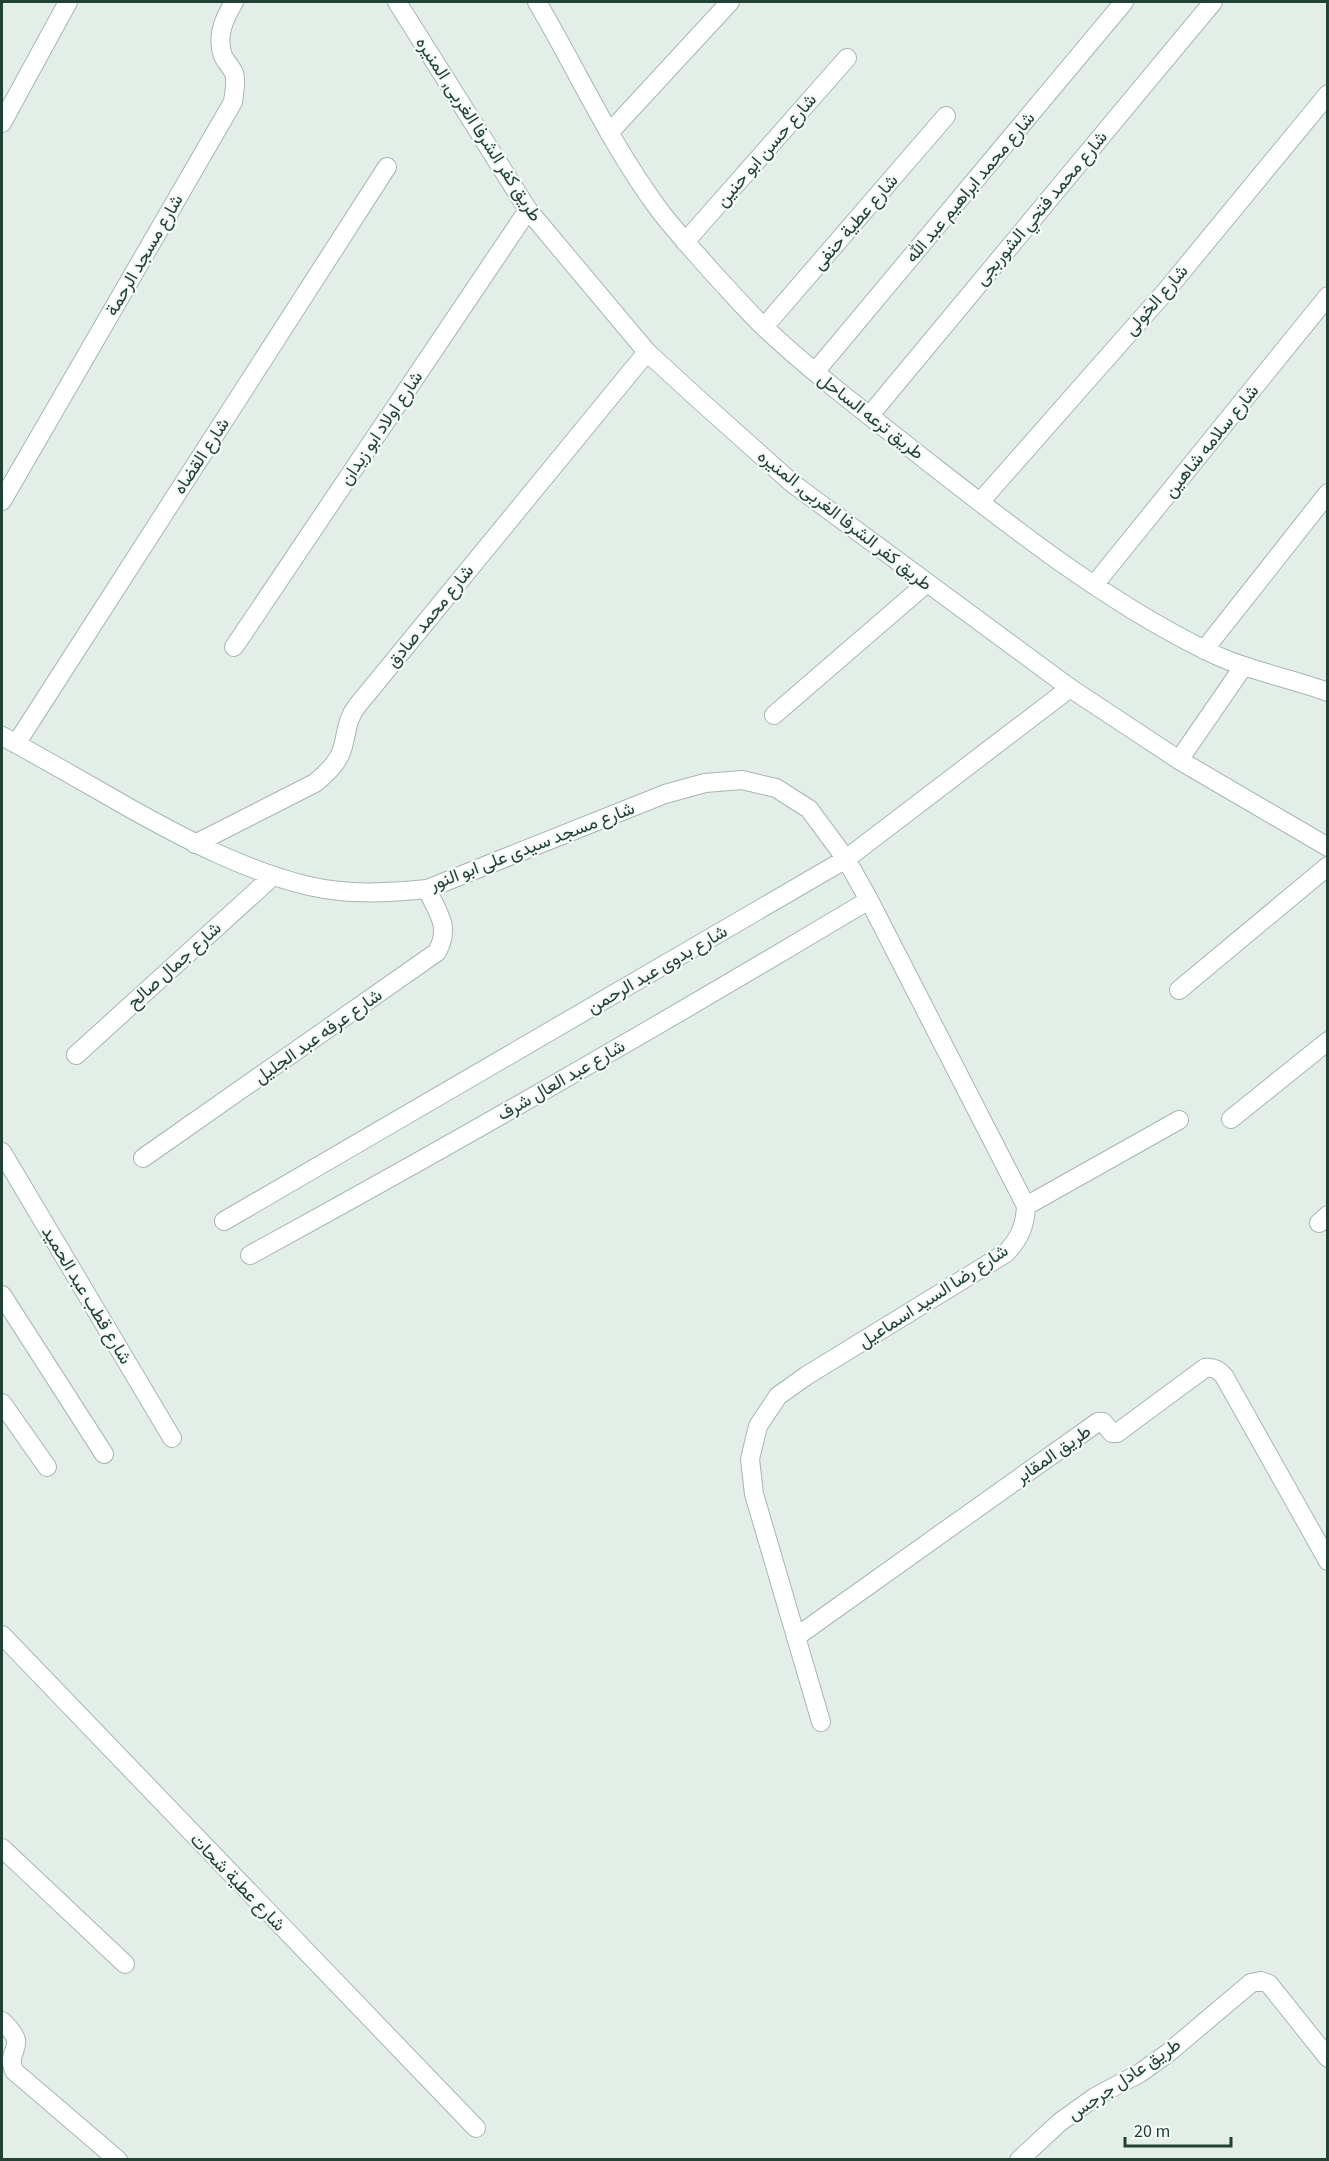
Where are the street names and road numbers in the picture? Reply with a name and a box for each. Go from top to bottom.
street label: طريق كفر الشرفا الغربى, المنيره [409,32,548,227]
street label: شارع حسن ابو حنين [710,88,823,212]
street label: شارع محمد ابراهيم عبد الله [900,106,1041,268]
street label: شارع محمد فتحي الشوربجى [969,126,1115,292]
street label: شارع عطية حنفى [807,169,904,276]
street label: شارع مسجد الرحمة [99,190,189,321]
street label: شارع الخولى [1119,260,1194,341]
street label: شارع اولاد ابو زيدان [334,366,429,490]
street label: طريق ترعه الساحل [812,367,929,466]
street label: شارع سلامه شاهين [1158,379,1265,503]
street label: شارع القضاه [167,413,236,499]
street label: طريق كفر الشرفا الغربى, المنيره [752,444,937,597]
street label: شارع محمد صادق [381,559,480,673]
street label: شارع مسجد سيدى على ابو النور [425,796,638,898]
street label: شارع جمال صالح [122,916,227,1015]
street label: شارع بدوى عبد الرحمن [583,919,732,1020]
street label: شارع عرفه عبد الجليل [249,983,387,1090]
street label: شارع عبد العال شرف [493,1034,630,1127]
street label: شارع قطب عبد الحميد [35,1221,138,1369]
street label: شارع رضا السيد اسماعيل [853,1239,1013,1354]
street label: طريق المقابر [1010,1419,1096,1490]
street label: شارع عطية شحات [184,1828,291,1937]
street label: طريق عادل جرجس [1063,2032,1186,2127]

